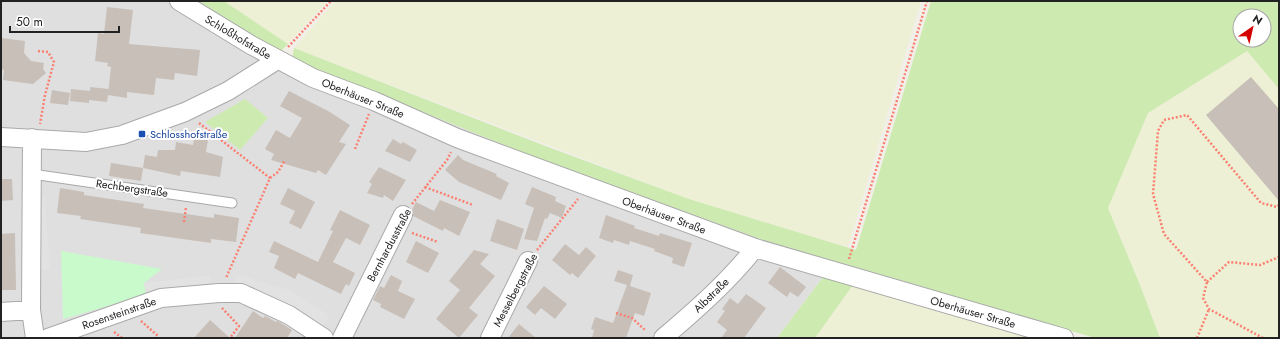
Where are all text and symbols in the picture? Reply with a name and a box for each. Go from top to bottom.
scale bar [10,8,119,34]
north arrow [1232,8,1272,48]
street label: Schloßhofstraße [202,11,274,63]
text: N [1249,11,1266,29]
text: 50 m [16,13,43,31]
street label: Oberhäuser Straße [319,74,407,122]
place label: Schlosshofstraße [150,126,228,142]
marker: Schlosshofstraße [137,129,147,139]
street label: Rechbergstraße [95,175,169,201]
street label: Oberhäuser Straße [620,192,708,238]
street label: Bernhardusstraße [363,205,415,284]
street label: Messelbergstraße [489,250,541,330]
street label: Albstraße [690,274,733,316]
street label: Oberhäuser Straße [928,292,1018,332]
street label: Rosensteinstraße [80,293,159,333]

